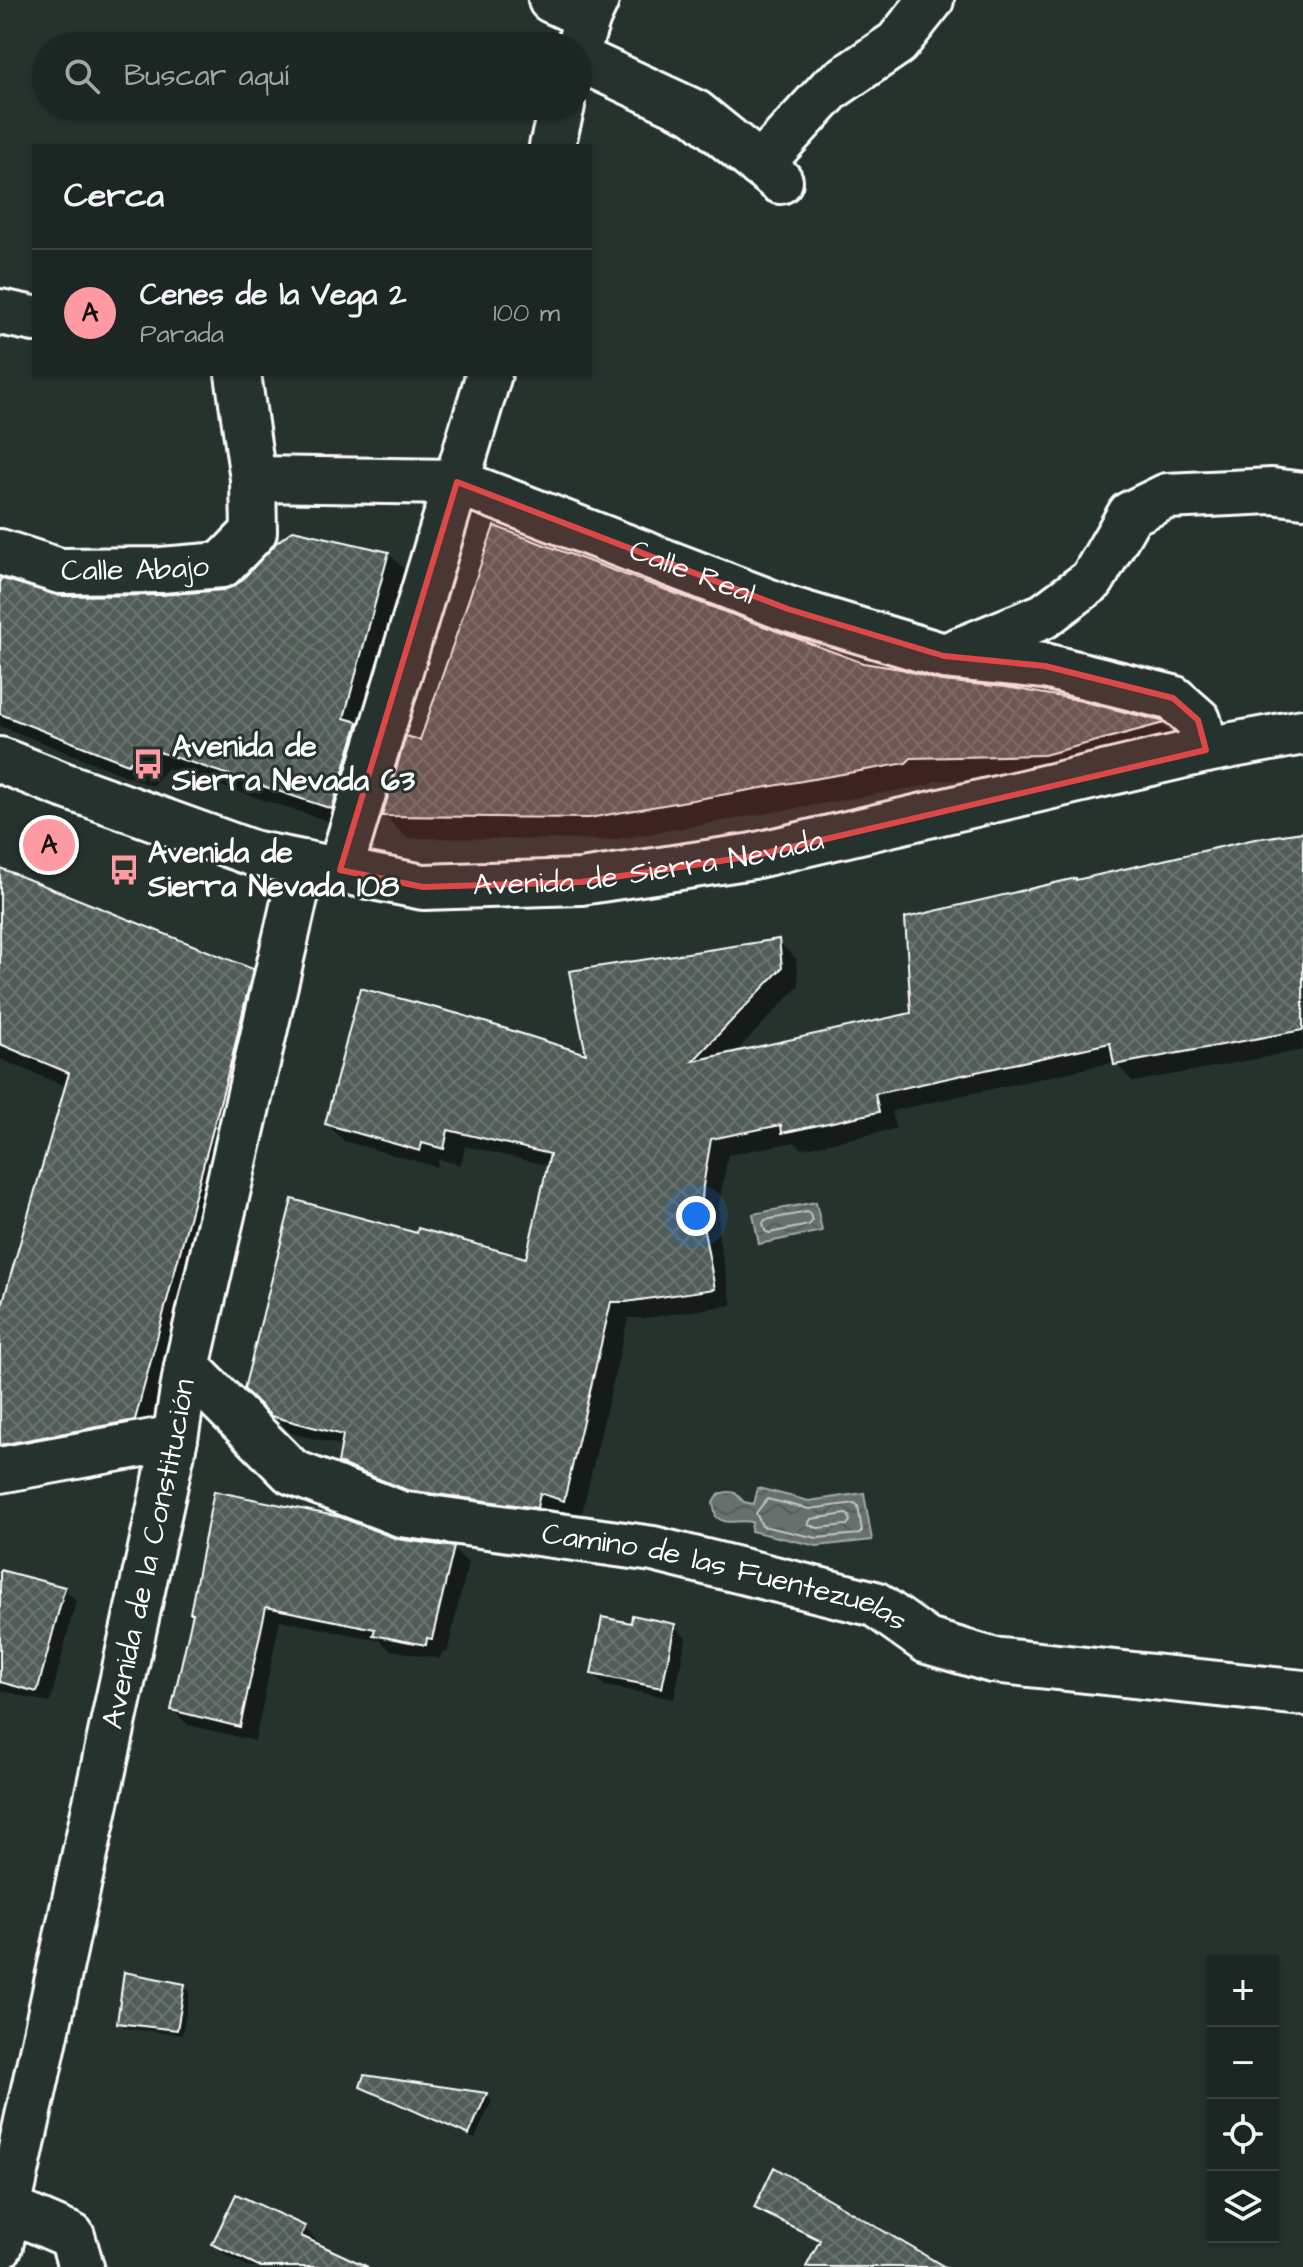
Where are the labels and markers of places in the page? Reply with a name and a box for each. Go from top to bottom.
place label: Avenida de Sierra Nevada 63 [171,726,416,802]
bus stop icon: Avenida de Sierra Nevada 63 [131,747,165,781]
pin: A [23,815,75,875]
place label: Avenida de Sierra Nevada 108 [147,832,400,908]
bus stop icon: Avenida de Sierra Nevada 108 [107,853,141,887]

